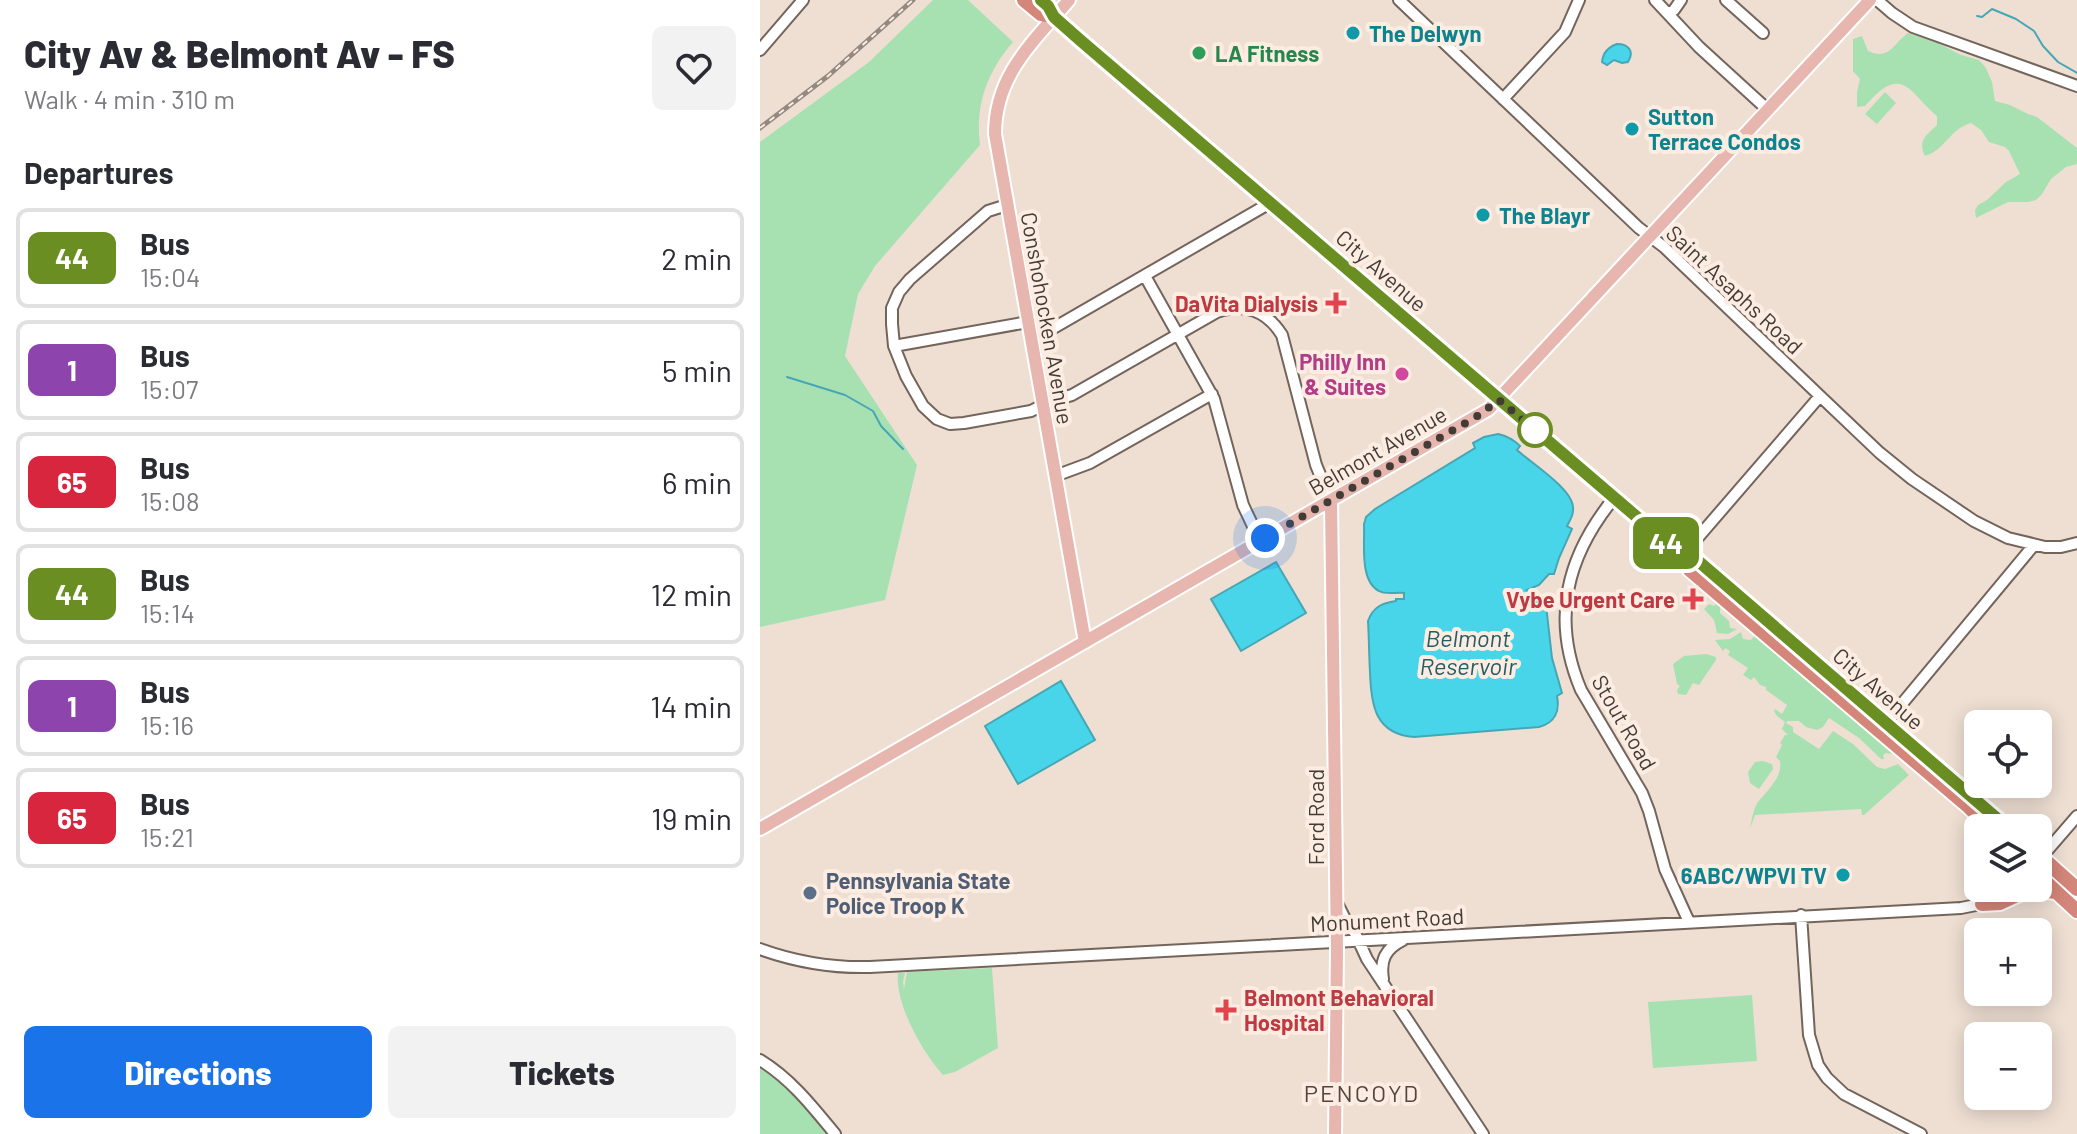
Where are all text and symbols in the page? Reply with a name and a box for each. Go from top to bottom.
place label: The Delwyn [1369,20,1482,46]
marker: The Delwyn [1344,24,1362,42]
button: heart [652,26,736,110]
text: City Av & Belmont Av - FS [24,30,455,76]
place label: LA Fitness [1215,40,1319,66]
marker: LA Fitness [1190,44,1208,62]
text: Walk · 4 min · 310 m [24,83,235,114]
place label: Sutton Terrace Condos [1648,103,1801,154]
marker: Sutton Terrace Condos [1623,120,1641,138]
text: Departures [24,154,174,190]
place label: The Blayr [1499,202,1591,228]
marker: The Blayr [1474,206,1492,224]
street label: Conshohocken Avenue [1017,210,1079,426]
street label: Saint Asaphs Road [1662,219,1808,359]
street label: City Avenue [1331,224,1433,316]
text: Bus [140,225,190,261]
text: 2 min [661,240,732,276]
text: 44 [55,241,89,275]
text: 15:04 [140,261,200,292]
place label: DaVita Dialysis [1175,290,1318,316]
marker: DaVita Dialysis [1325,292,1347,314]
text: Bus [140,337,190,373]
place label: Philly Inn & Suites [1299,348,1386,399]
text: 5 min [662,352,732,388]
text: 1 [67,353,77,387]
marker: Philly Inn & Suites [1393,365,1411,383]
text: 15:07 [140,373,198,404]
street label: Belmont Avenue [1303,400,1451,500]
unlabelled marker [1518,413,1552,447]
text: Bus [140,449,190,485]
text: 6 min [662,464,732,500]
text: 65 [57,465,87,499]
text: 15:08 [140,485,200,516]
line badge: 44 [1630,517,1702,569]
your location [1245,518,1285,558]
text: 44 [1649,526,1683,560]
text: Bus [140,561,190,597]
text: 12 min [651,576,732,612]
text: 44 [55,577,89,611]
place label: Vybe Urgent Care [1506,586,1675,612]
marker: Vybe Urgent Care [1682,588,1704,610]
text: 15:14 [140,597,195,628]
water label: Belmont Reservoir [1420,623,1518,680]
street label: City Avenue [1828,642,1930,734]
street label: Stout Road [1587,670,1663,774]
text: Bus [140,673,190,709]
text: 14 min [650,688,732,724]
text: 1 [67,689,77,723]
text: 15:16 [140,709,194,740]
map controls [1964,710,2052,1110]
button: locate [1964,710,2052,798]
street label: Ford Road [1302,769,1328,865]
text: Bus [140,785,190,821]
text: 19 min [651,800,732,836]
text: 65 [57,801,87,835]
button: layers [1964,814,2052,902]
text: 15:21 [140,821,194,852]
place label: 6ABC/WPVI TV [1681,862,1827,888]
marker: 6ABC/WPVI TV [1834,866,1852,884]
place label: Pennsylvania State Police Troop K [826,867,1010,918]
marker: Pennsylvania State Police Troop K [801,884,819,902]
street label: Monument Road [1309,902,1465,936]
button: + [1964,918,2052,1006]
place label: Belmont Behavioral Hospital [1244,984,1434,1035]
marker: Belmont Behavioral Hospital [1215,999,1237,1021]
button: − [1964,1022,2052,1110]
button: Directions [24,1026,372,1118]
button: Tickets [388,1026,736,1118]
district label: PENCOYD [1304,1078,1420,1107]

